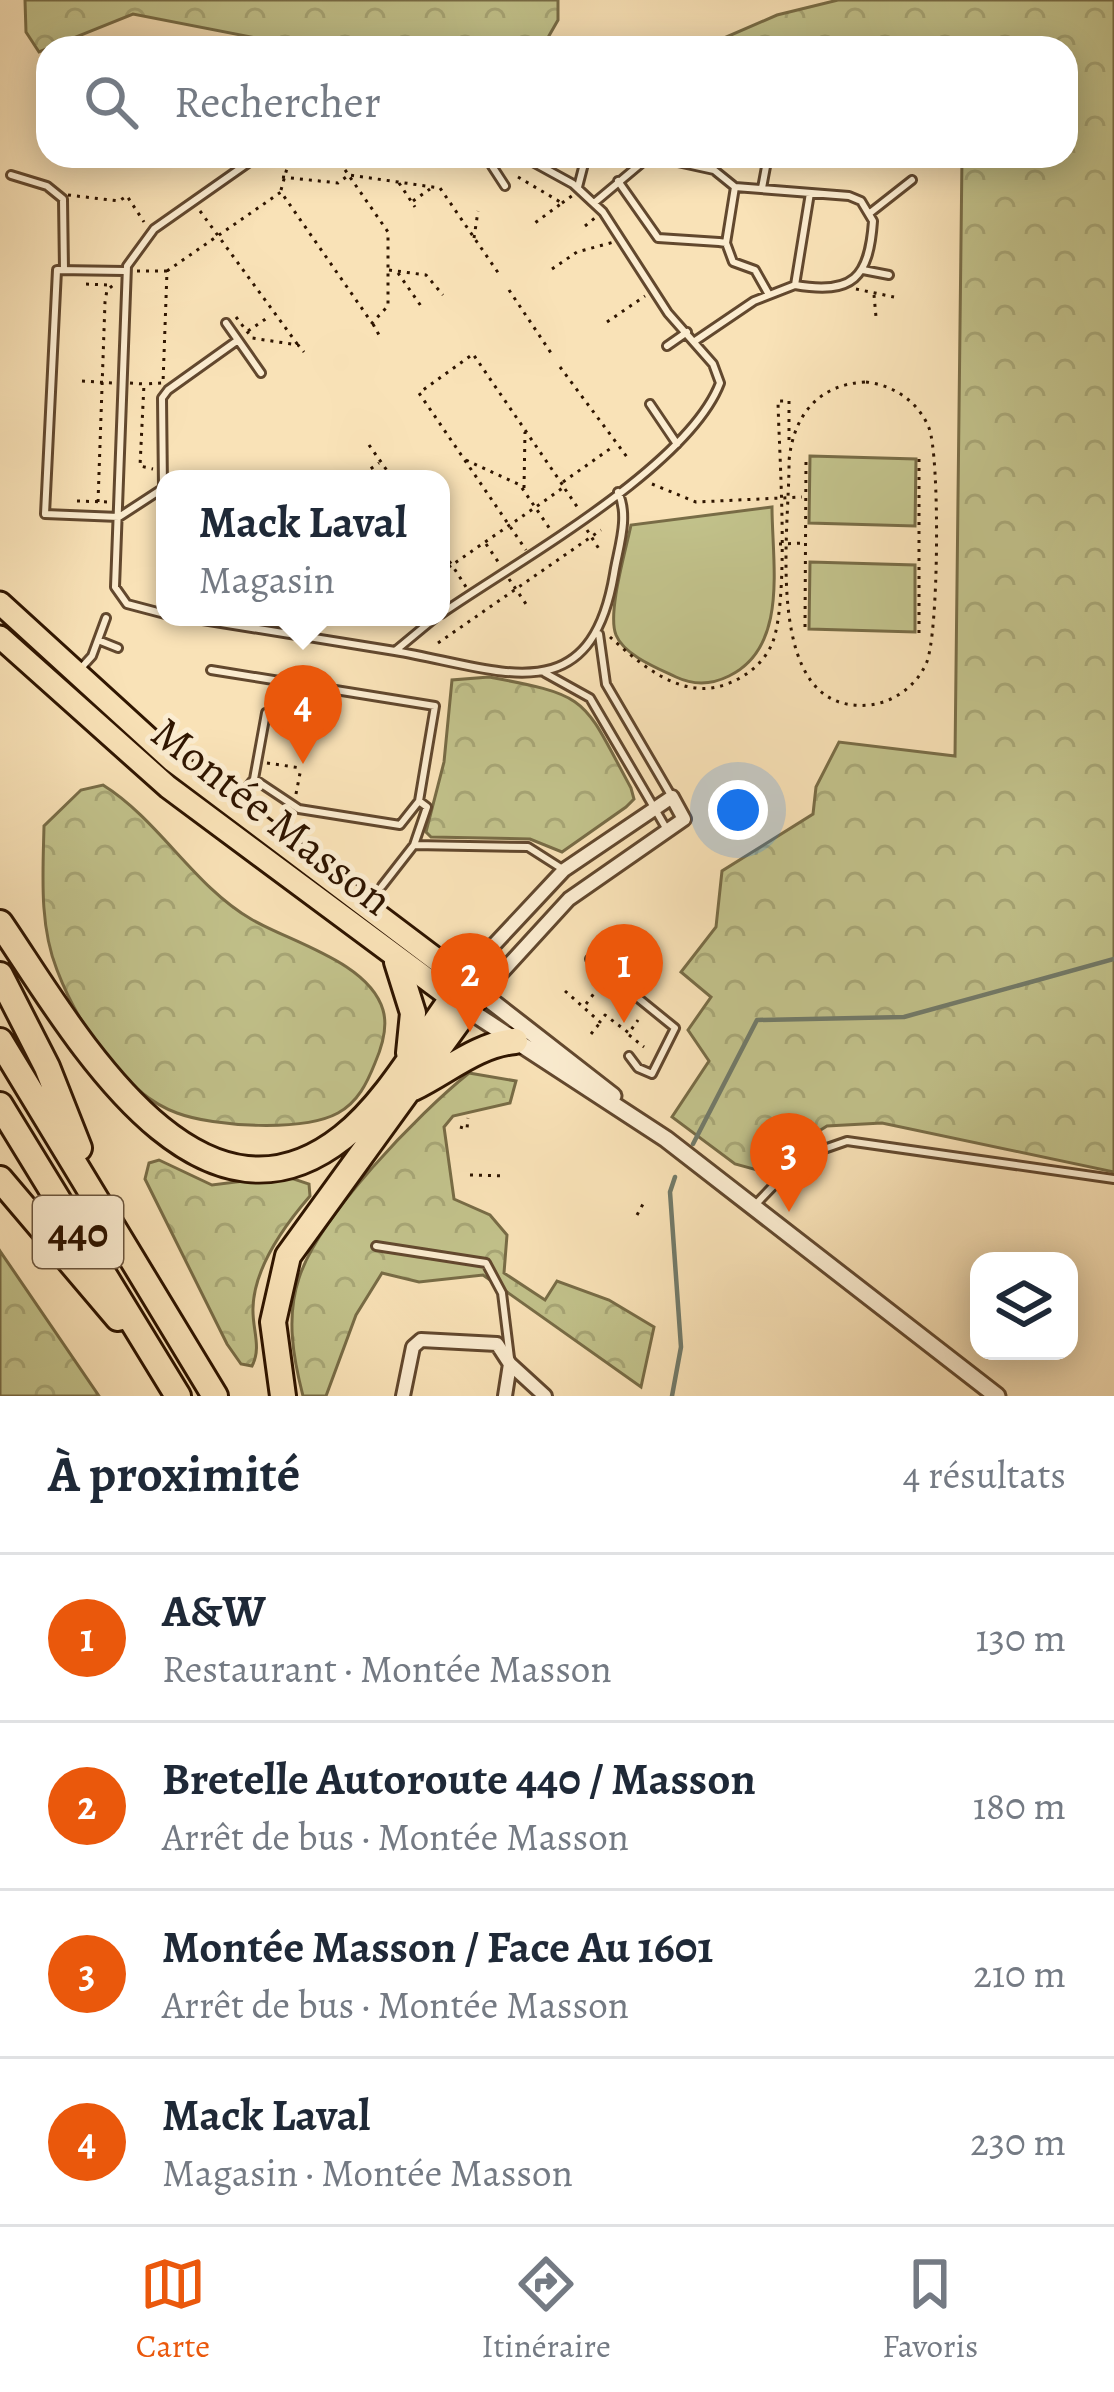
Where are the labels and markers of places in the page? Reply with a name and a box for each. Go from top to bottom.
pin: 4 [264,665,342,764]
pin: 1 [585,924,663,1023]
pin: 2 [431,933,509,1032]
pin: 3 [750,1113,828,1212]

